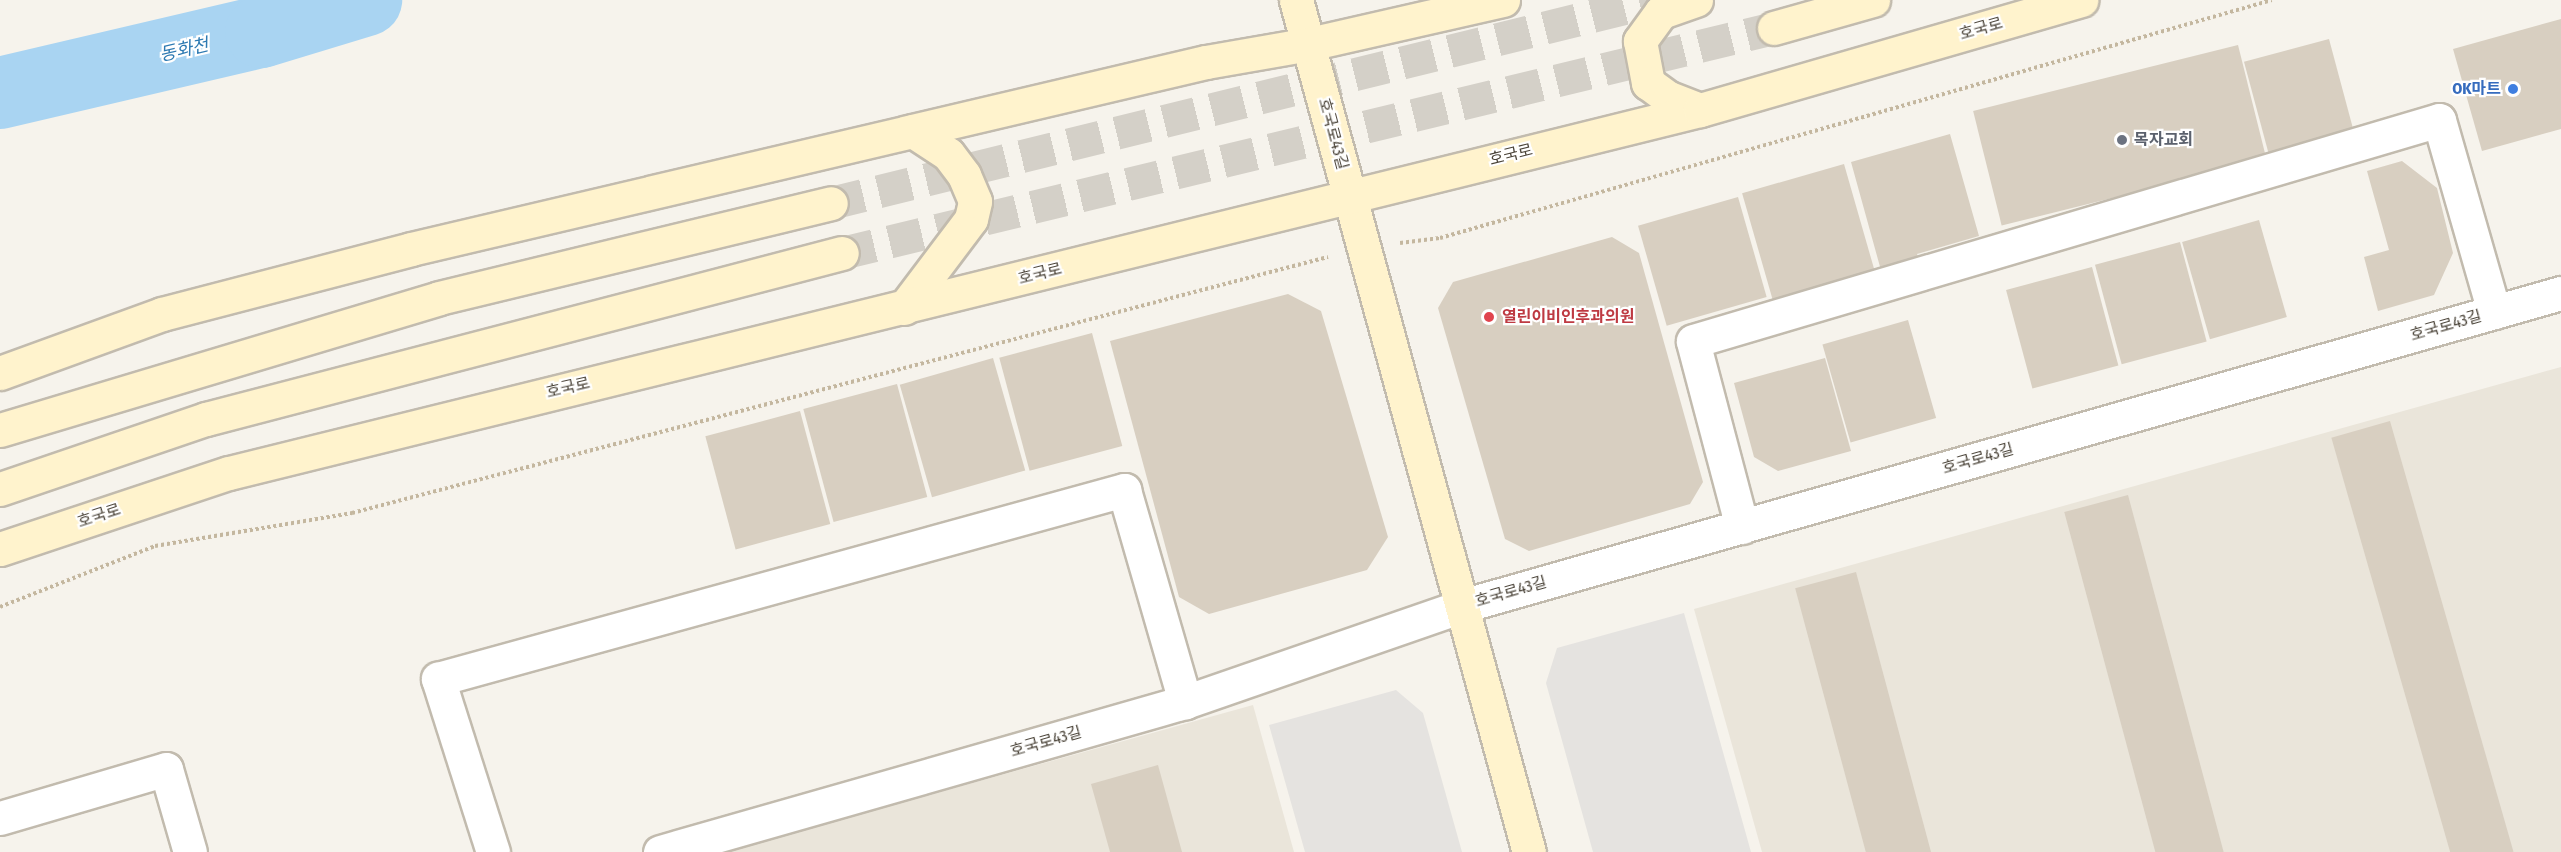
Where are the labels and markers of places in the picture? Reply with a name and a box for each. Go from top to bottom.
place label: OK마트 [2452,79,2501,99]
marker: OK마트 [2506,82,2520,96]
place label: 목자교회 [2134,130,2193,150]
marker: 목자교회 [2115,133,2129,147]
place label: 열린이비인후과의원 [1502,307,1634,327]
marker: 열린이비인후과의원 [1480,308,1498,326]

